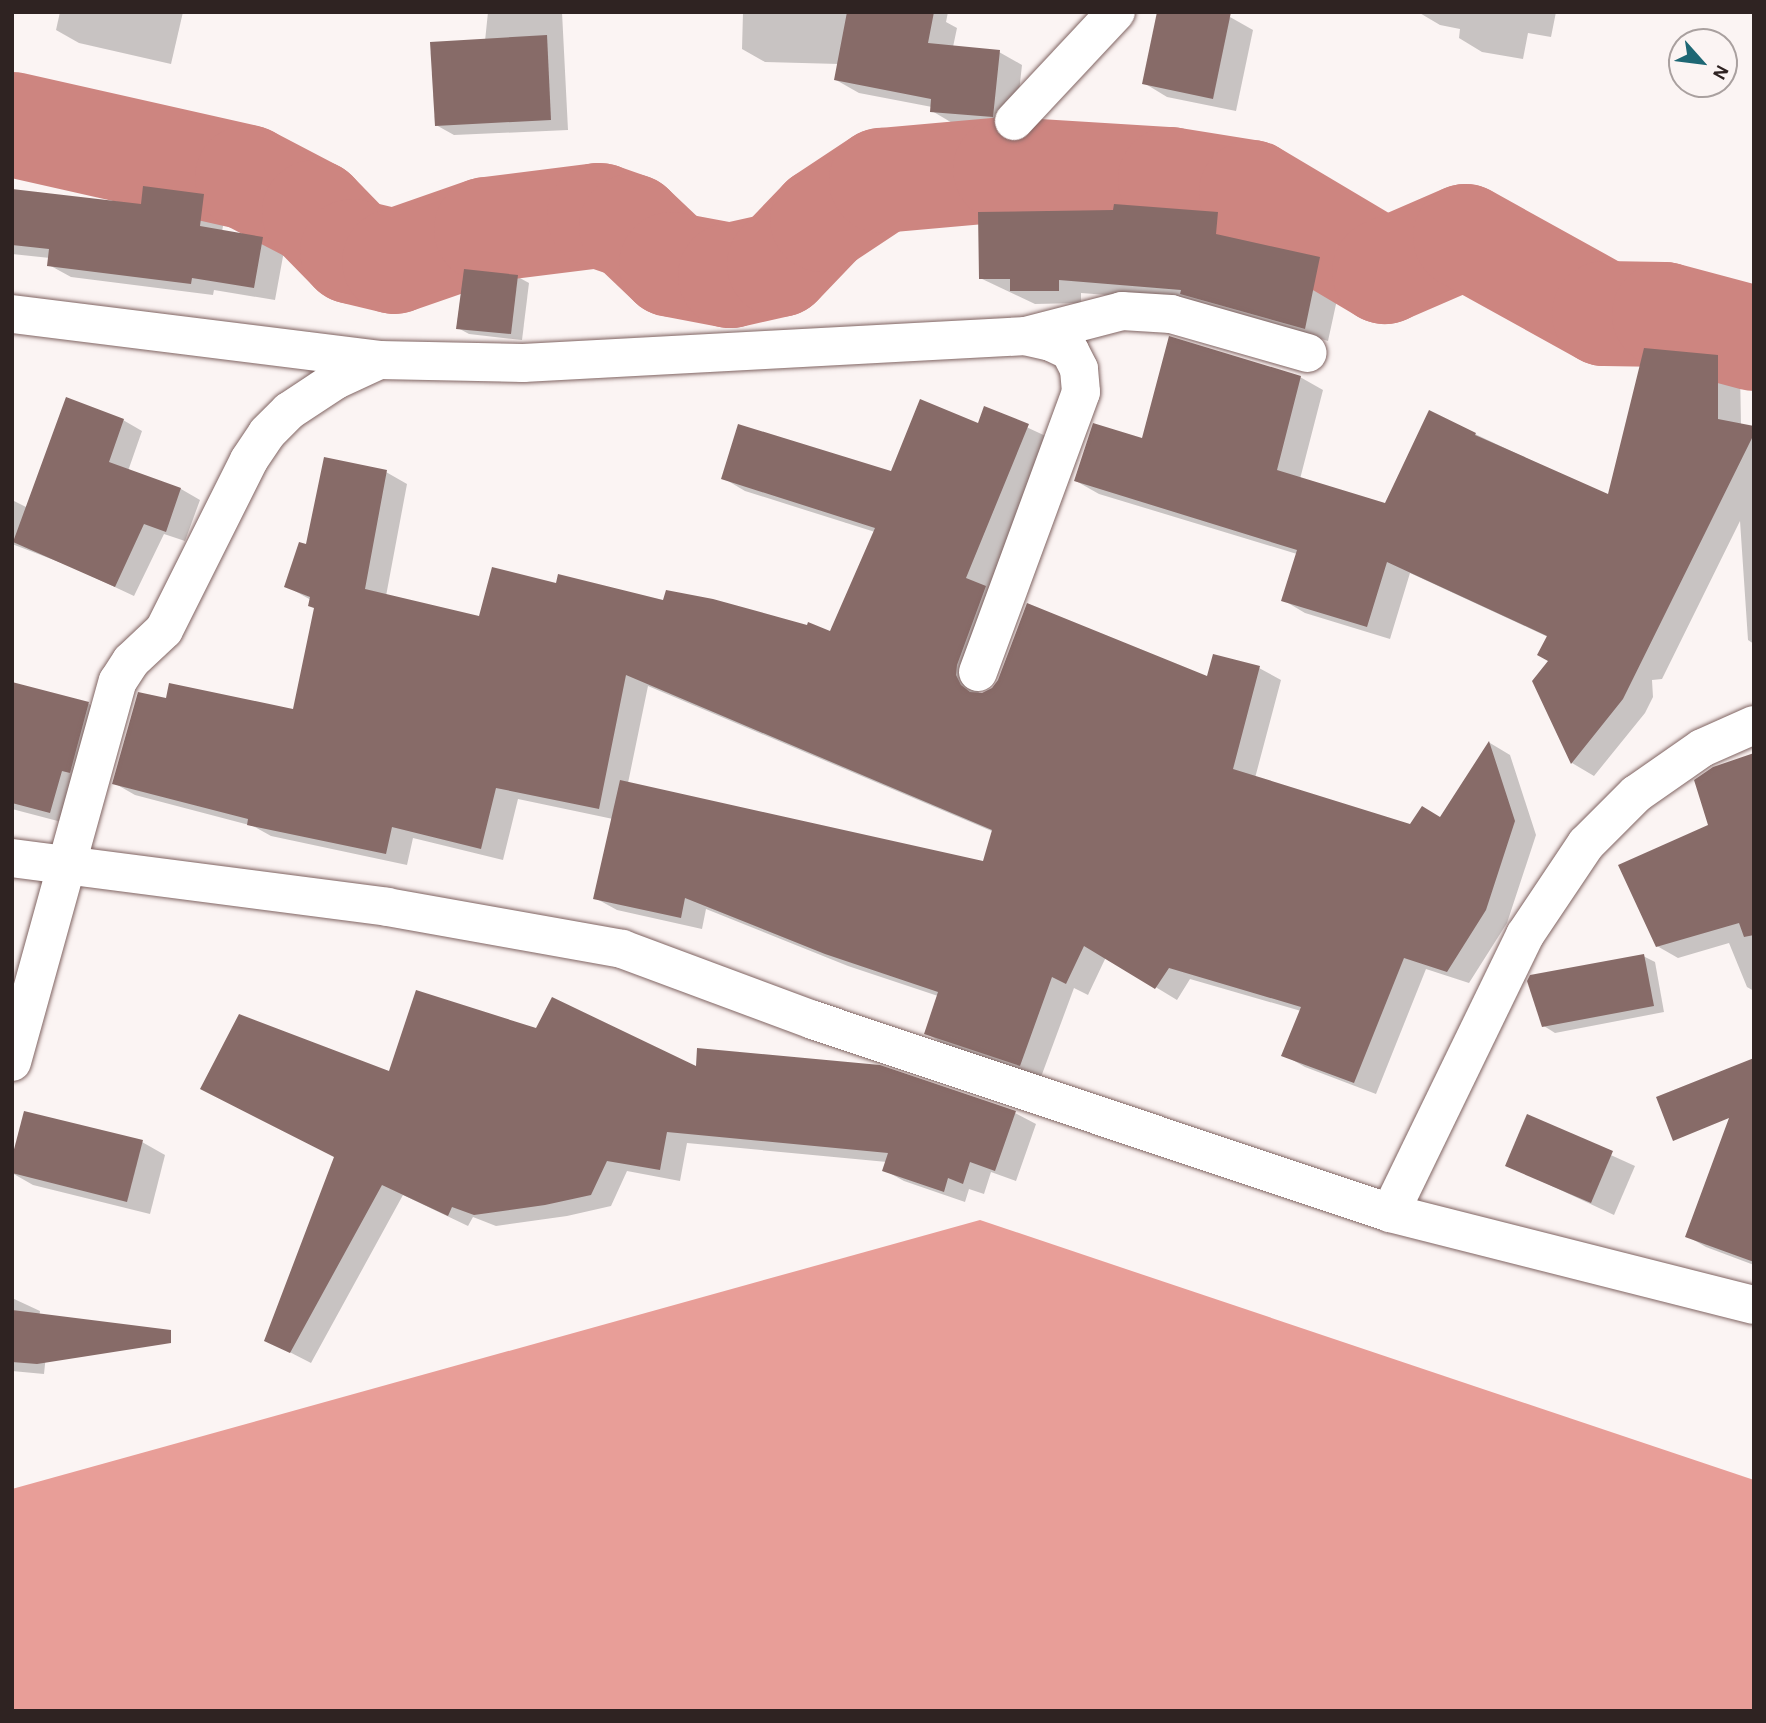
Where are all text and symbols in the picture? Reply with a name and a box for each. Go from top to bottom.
north arrow [1668,28,1738,98]
text: N [1709,62,1732,82]

